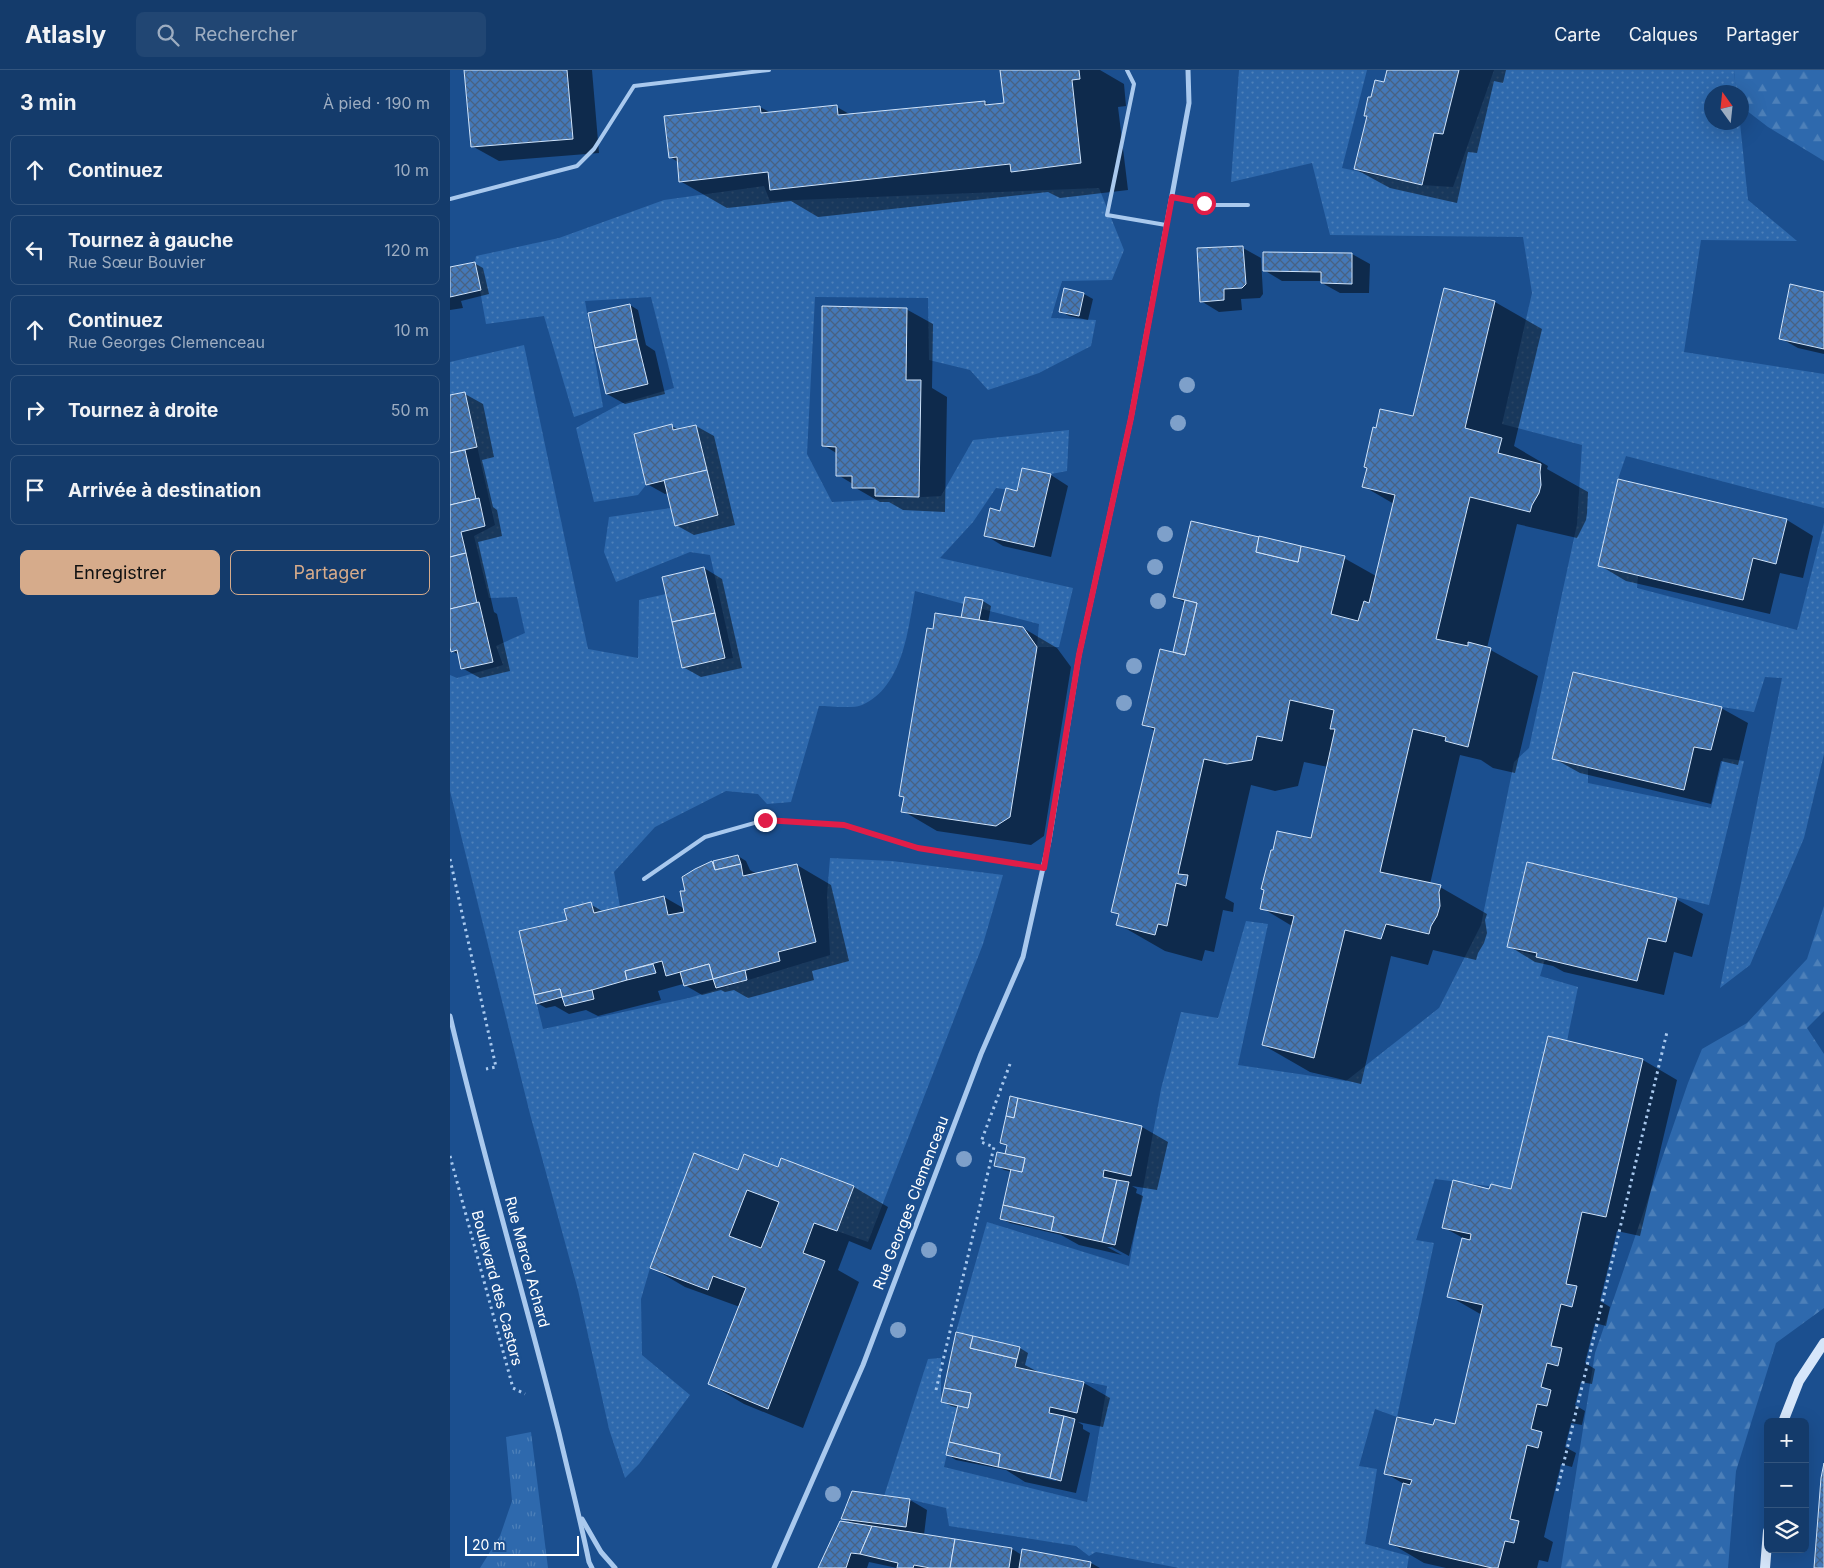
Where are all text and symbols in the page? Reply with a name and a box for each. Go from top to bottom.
search box [136,12,486,57]
text: Atlasly [25,20,106,49]
icon: search [154,21,182,49]
text: Rechercher [194,23,298,46]
text: Carte [1554,24,1601,45]
text: Calques [1629,24,1698,45]
text: Partager [1726,24,1799,45]
north arrow [1704,85,1749,130]
text: 3 min [20,90,76,115]
text: À pied · 190 m [323,93,430,113]
icon: ahead [21,156,49,184]
text: Continuez [68,159,163,182]
text: 10 m [394,160,429,180]
route start [1193,192,1216,215]
text: Tournez à gauche [68,229,233,252]
icon: left [21,236,49,264]
text: 120 m [384,240,429,260]
text: Rue Sœur Bouvier [68,252,206,272]
text: Continuez [68,309,163,332]
icon: ahead [21,316,49,344]
text: 10 m [394,320,429,340]
text: Rue Georges Clemenceau [68,332,265,352]
icon: right [21,396,49,424]
text: Tournez à droite [68,399,218,422]
text: 50 m [391,400,429,420]
icon: arrive [21,476,49,504]
text: Arrivée à destination [68,479,261,502]
button: Enregistrer [20,550,220,595]
button: Partager [230,550,430,595]
route end [754,809,777,832]
street label: Rue Georges Clemenceau [869,1113,953,1292]
street label: Rue Marcel Achard [501,1194,554,1329]
street label: Boulevard des Castors [468,1208,527,1368]
map controls [1764,1418,1809,1553]
button: + [1764,1418,1809,1463]
button: − [1764,1463,1809,1508]
button: layers [1764,1508,1809,1553]
scale bar [465,1533,579,1556]
text: 20 m [472,1536,506,1553]

